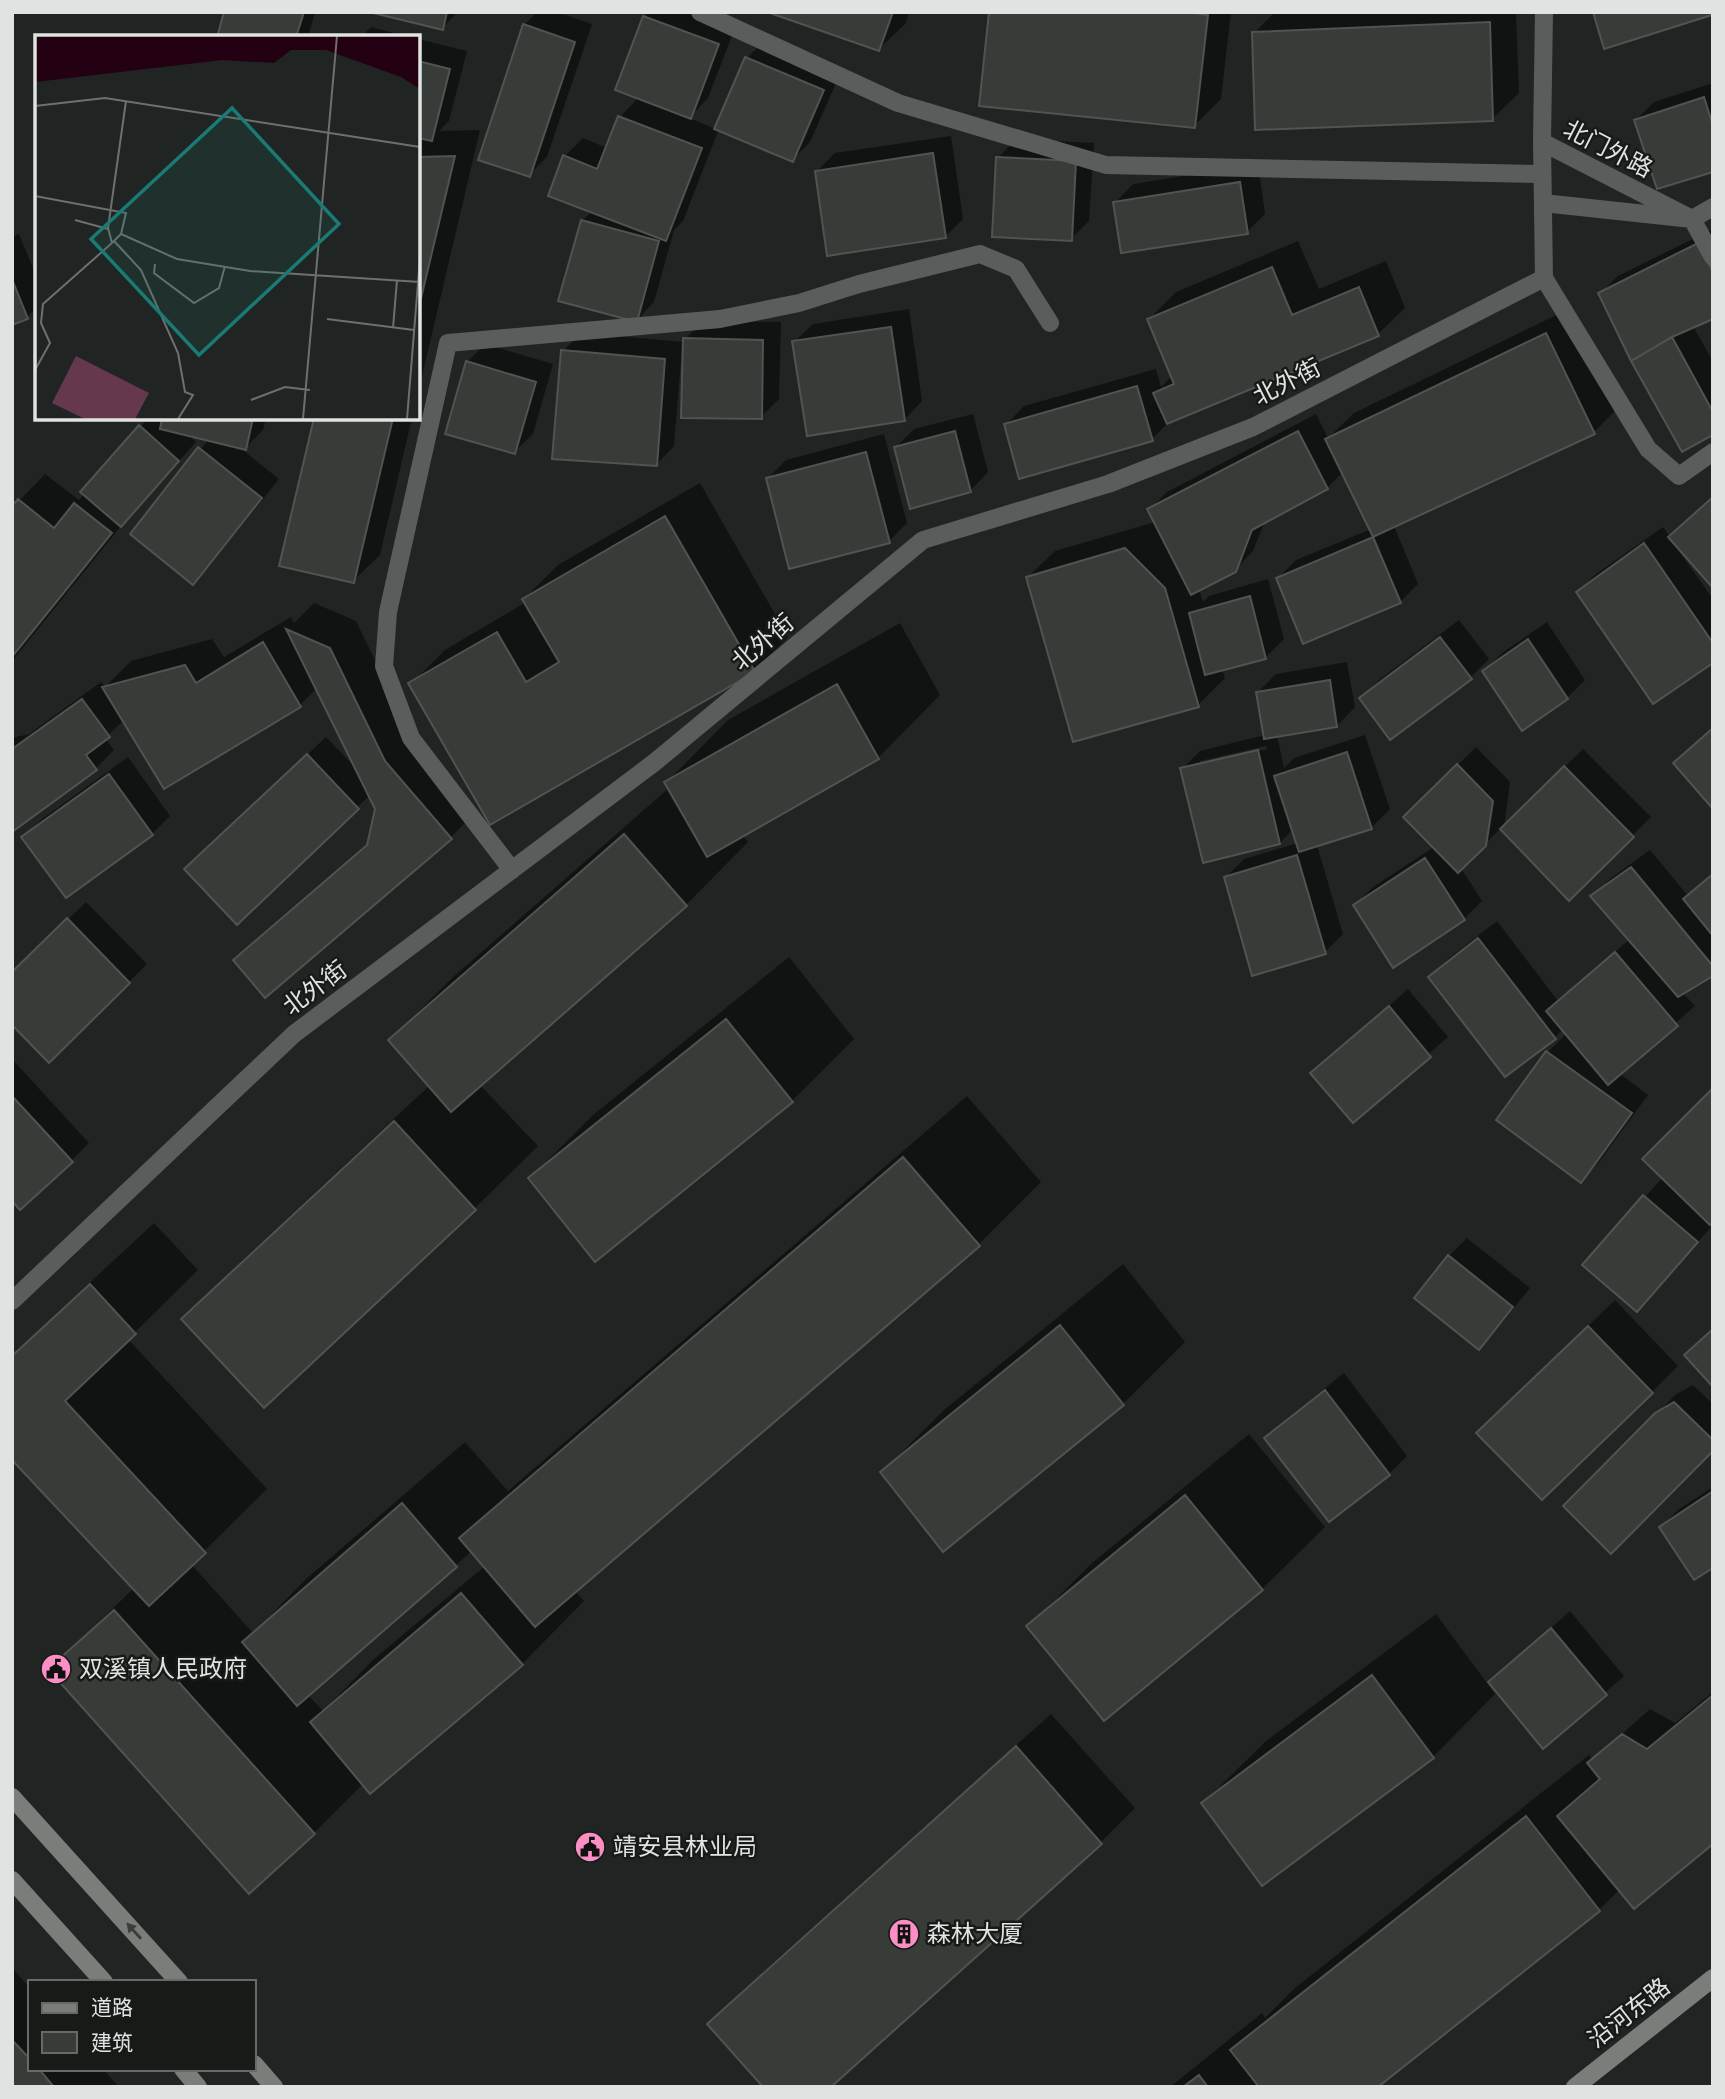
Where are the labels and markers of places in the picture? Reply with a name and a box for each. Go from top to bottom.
public building icon: 双溪镇人民政府 [39,1652,73,1686]
place label: 双溪镇人民政府 [79,1656,247,1682]
public building icon: 靖安县林业局 [573,1830,607,1864]
place label: 靖安县林业局 [613,1834,757,1860]
building icon: 森林大厦 [887,1917,921,1951]
place label: 森林大厦 [927,1921,1023,1947]

